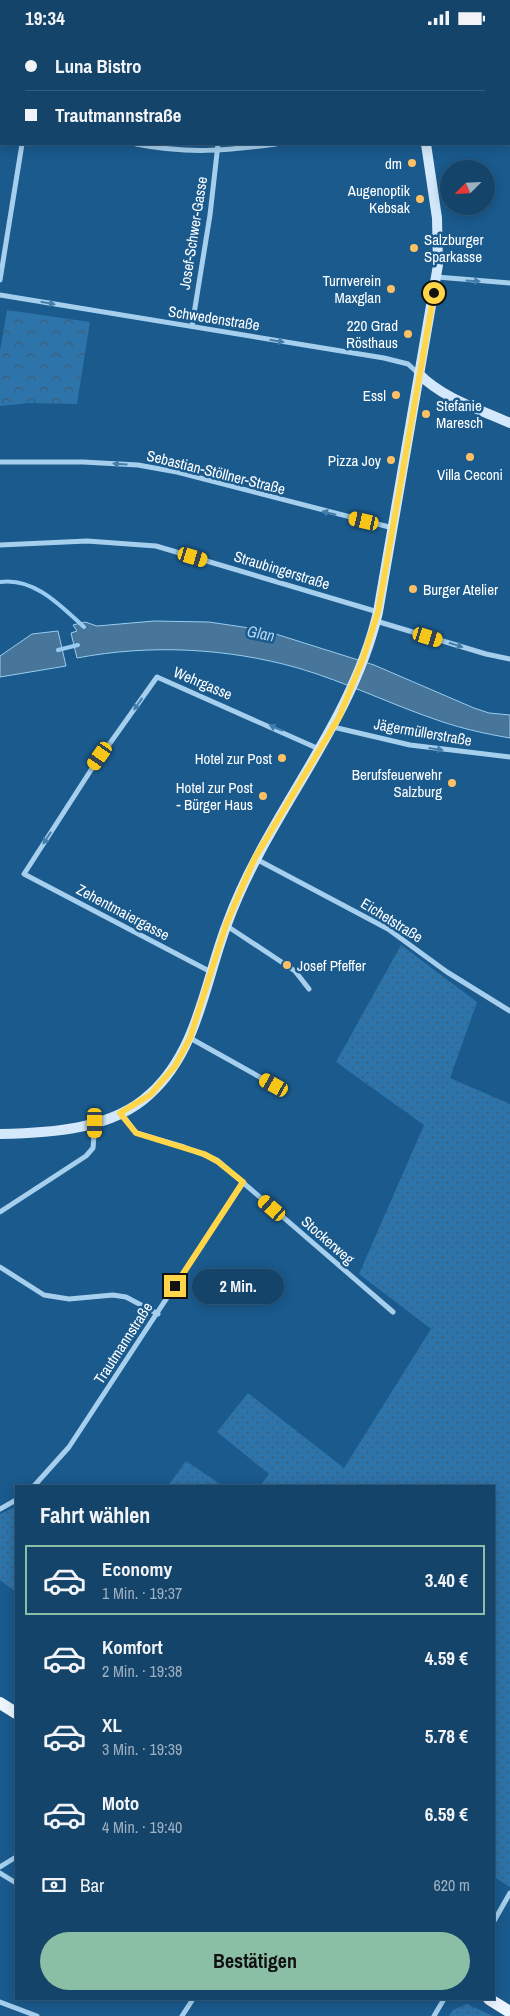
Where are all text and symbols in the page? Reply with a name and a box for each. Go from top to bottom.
text: 19:34 [25,5,65,31]
text: Luna Bistro [55,53,142,79]
text: Trautmannstraße [55,102,181,128]
place label: dm [385,153,402,174]
marker: dm [406,157,418,169]
north arrow [440,160,495,215]
map controls [440,160,495,215]
street label: Josef-Schwer-Gasse [174,175,212,291]
place label: Augenoptik Kebsak [347,180,411,218]
marker: Augenoptik Kebsak [414,193,426,205]
place label: Salzburger Sparkasse [424,229,483,267]
marker: Salzburger Sparkasse [408,242,420,254]
place label: Turnverein Maxglan [323,270,381,308]
one-way arrow [466,277,482,285]
route start [423,282,445,304]
marker: Turnverein Maxglan [385,283,397,295]
one-way arrow [40,300,56,308]
street label: Schwedenstraße [167,300,261,336]
place label: 220 Grad Rösthaus [346,315,398,353]
marker: 220 Grad Rösthaus [402,328,414,340]
one-way arrow [270,338,286,346]
place label: Essl [363,385,386,406]
marker: Essl [390,389,402,401]
place label: Stefanie Maresch [436,395,483,433]
marker: Stefanie Maresch [420,408,432,420]
street label: Sebastian-Stöllner-Straße [144,445,288,499]
place label: Pizza Joy [328,450,382,471]
marker: Villa Ceconi [464,451,476,463]
marker: Pizza Joy [385,454,397,466]
one-way arrow [112,460,128,468]
place label: Villa Ceconi [437,464,503,485]
one-way arrow [322,509,337,517]
car [347,510,380,532]
car [176,545,209,569]
street label: Straubingerstraße [232,545,333,595]
place label: Burger Atelier [423,579,498,600]
marker: Burger Atelier [407,583,419,595]
water label: Glan [245,620,277,646]
car [411,625,444,649]
one-way arrow [449,641,464,649]
street label: Wehrgasse [170,661,236,705]
one-way arrow [133,697,143,711]
street label: Jägermüllerstraße [372,713,474,751]
one-way arrow [269,724,283,732]
car [85,739,114,773]
one-way arrow [428,745,444,753]
place label: Hotel zur Post [195,748,273,769]
marker: Hotel zur Post [276,752,288,764]
place label: Berufsfeuerwehr Salzburg [352,764,442,802]
place label: Hotel zur Post - Bürger Haus [176,777,254,815]
marker: Berufsfeuerwehr Salzburg [446,777,458,789]
marker: Hotel zur Post - Bürger Haus [257,790,269,802]
one-way arrow [42,832,51,845]
street label: Zehentmaiergasse [73,879,173,945]
street label: Eichetstraße [357,893,427,947]
place label: Josef Pfeffer [297,955,366,976]
marker: Josef Pfeffer [281,959,293,971]
car [257,1071,290,1099]
car [87,1108,102,1138]
car [255,1192,288,1224]
street label: Stockerweg [297,1211,359,1269]
callout: 2 Min. [192,1269,285,1303]
route end [164,1275,186,1297]
text: 2 Min. [219,1275,257,1297]
street label: Trautmannstraße [89,1298,157,1388]
text: Fahrt wählen [40,1500,150,1530]
text: Economy [102,1556,172,1582]
icon: car [42,1558,87,1603]
text: 3.40 € [425,1567,468,1593]
text: 1 Min. · 19:37 [102,1582,182,1604]
text: Komfort [102,1634,163,1660]
icon: car [42,1636,87,1681]
text: 4.59 € [425,1645,468,1671]
text: 2 Min. · 19:38 [102,1660,182,1682]
text: XL [102,1712,122,1738]
icon: car [42,1714,87,1759]
text: 5.78 € [425,1723,468,1749]
text: 3 Min. · 19:39 [102,1738,182,1760]
text: Moto [102,1790,139,1816]
icon: car [42,1792,87,1837]
text: 6.59 € [425,1801,468,1827]
text: 4 Min. · 19:40 [102,1816,182,1838]
icon: cash [40,1871,68,1899]
text: Bar [80,1872,104,1898]
text: 620 m [434,1874,470,1896]
button: Bestätigen [40,1932,470,1990]

